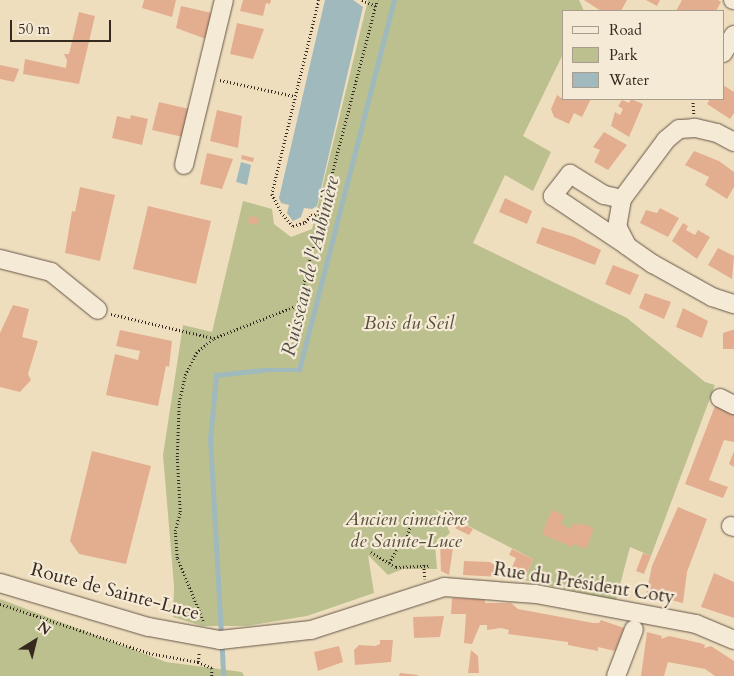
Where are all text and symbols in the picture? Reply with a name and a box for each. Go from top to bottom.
scale bar [12,10,114,42]
legend [562,10,724,100]
text: 50 m [18,19,50,39]
text: Road [609,20,642,40]
text: Park [609,45,638,65]
text: Water [609,70,649,90]
water label: Ruisseau de l'Aubinière [276,173,344,359]
park label: Bois du Seil [364,313,454,335]
park label: Ancien cimetière de Sainte-Luce [345,509,467,553]
street label: Rue du Président Coty [492,558,676,610]
street label: Route de Sainte-Luce [28,559,202,625]
north arrow [10,616,60,666]
text: N [34,617,55,640]

